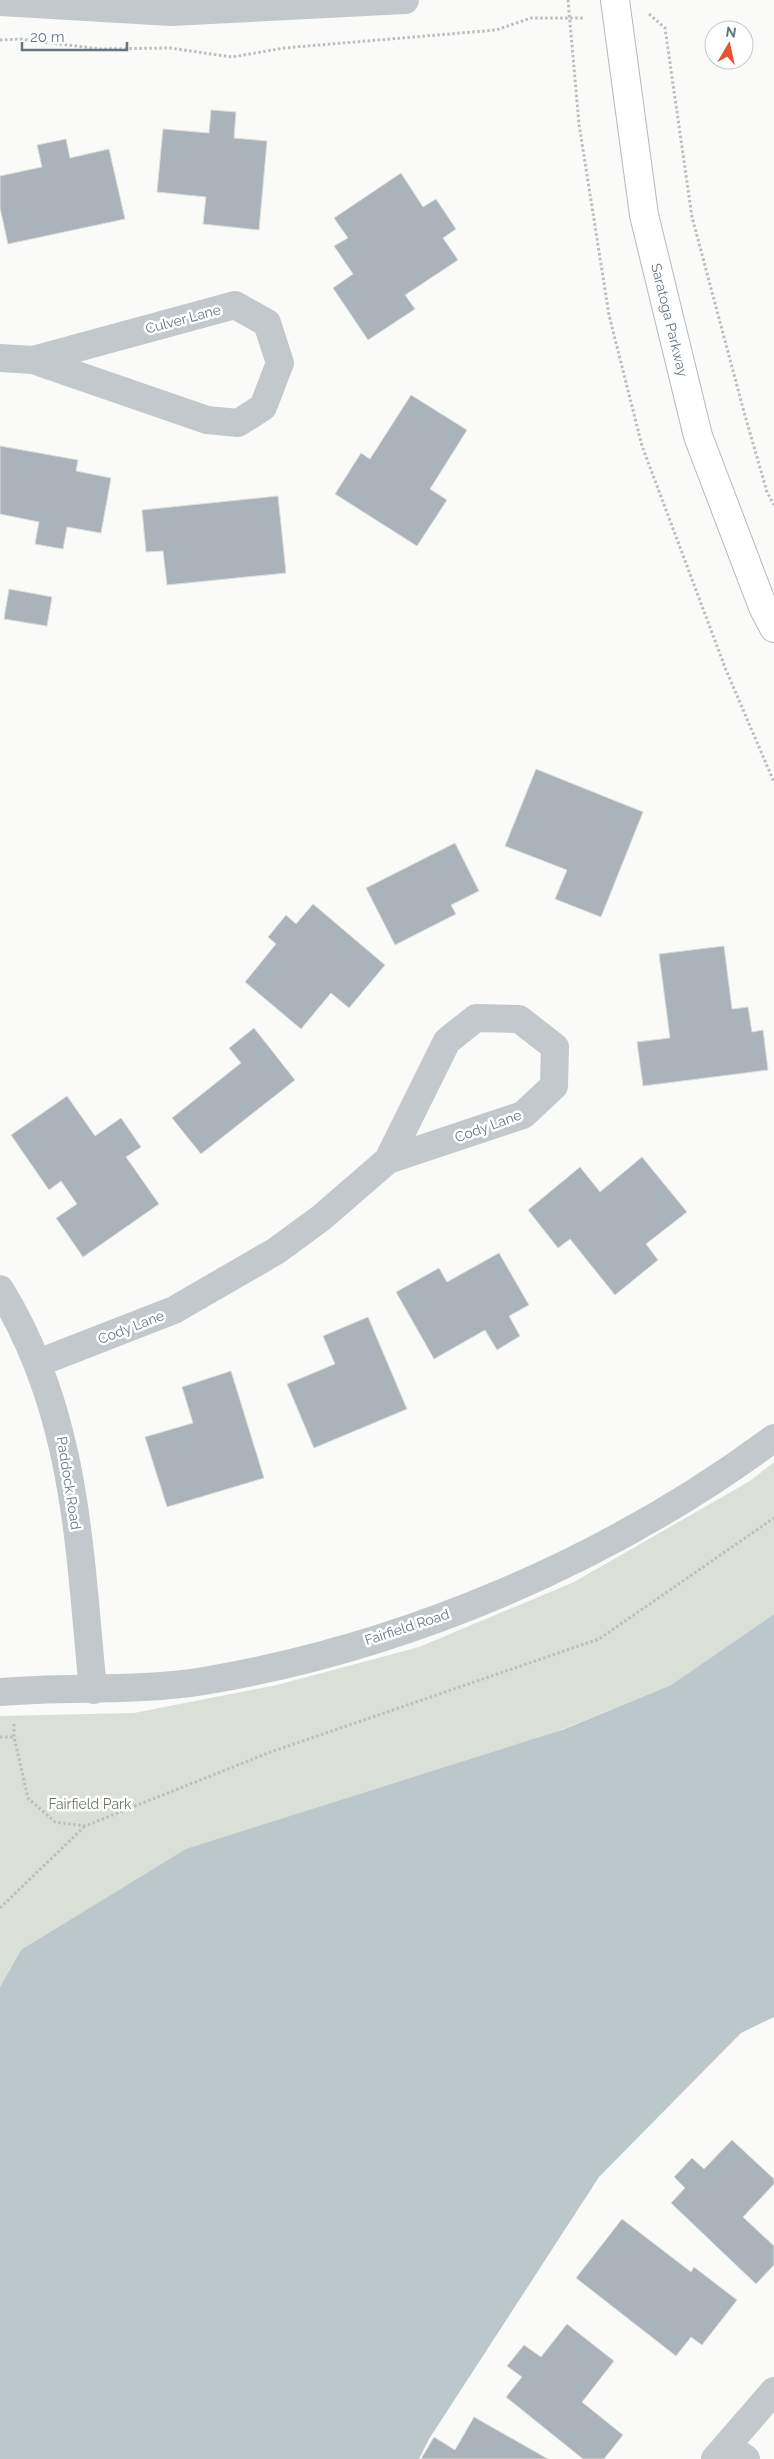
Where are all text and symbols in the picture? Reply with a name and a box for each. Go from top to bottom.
scale bar [22,20,128,52]
north arrow [704,20,754,70]
text: N [725,23,738,41]
text: 20 m [30,28,65,46]
street label: Saratoga Parkway [648,262,691,379]
street label: Culver Lane [144,301,222,337]
street label: Cody Lane [453,1107,523,1145]
street label: Cody Lane [96,1307,166,1347]
street label: Paddock Road [54,1435,84,1531]
street label: Fairfield Road [363,1606,451,1648]
park label: Fairfield Park [49,1796,132,1812]

